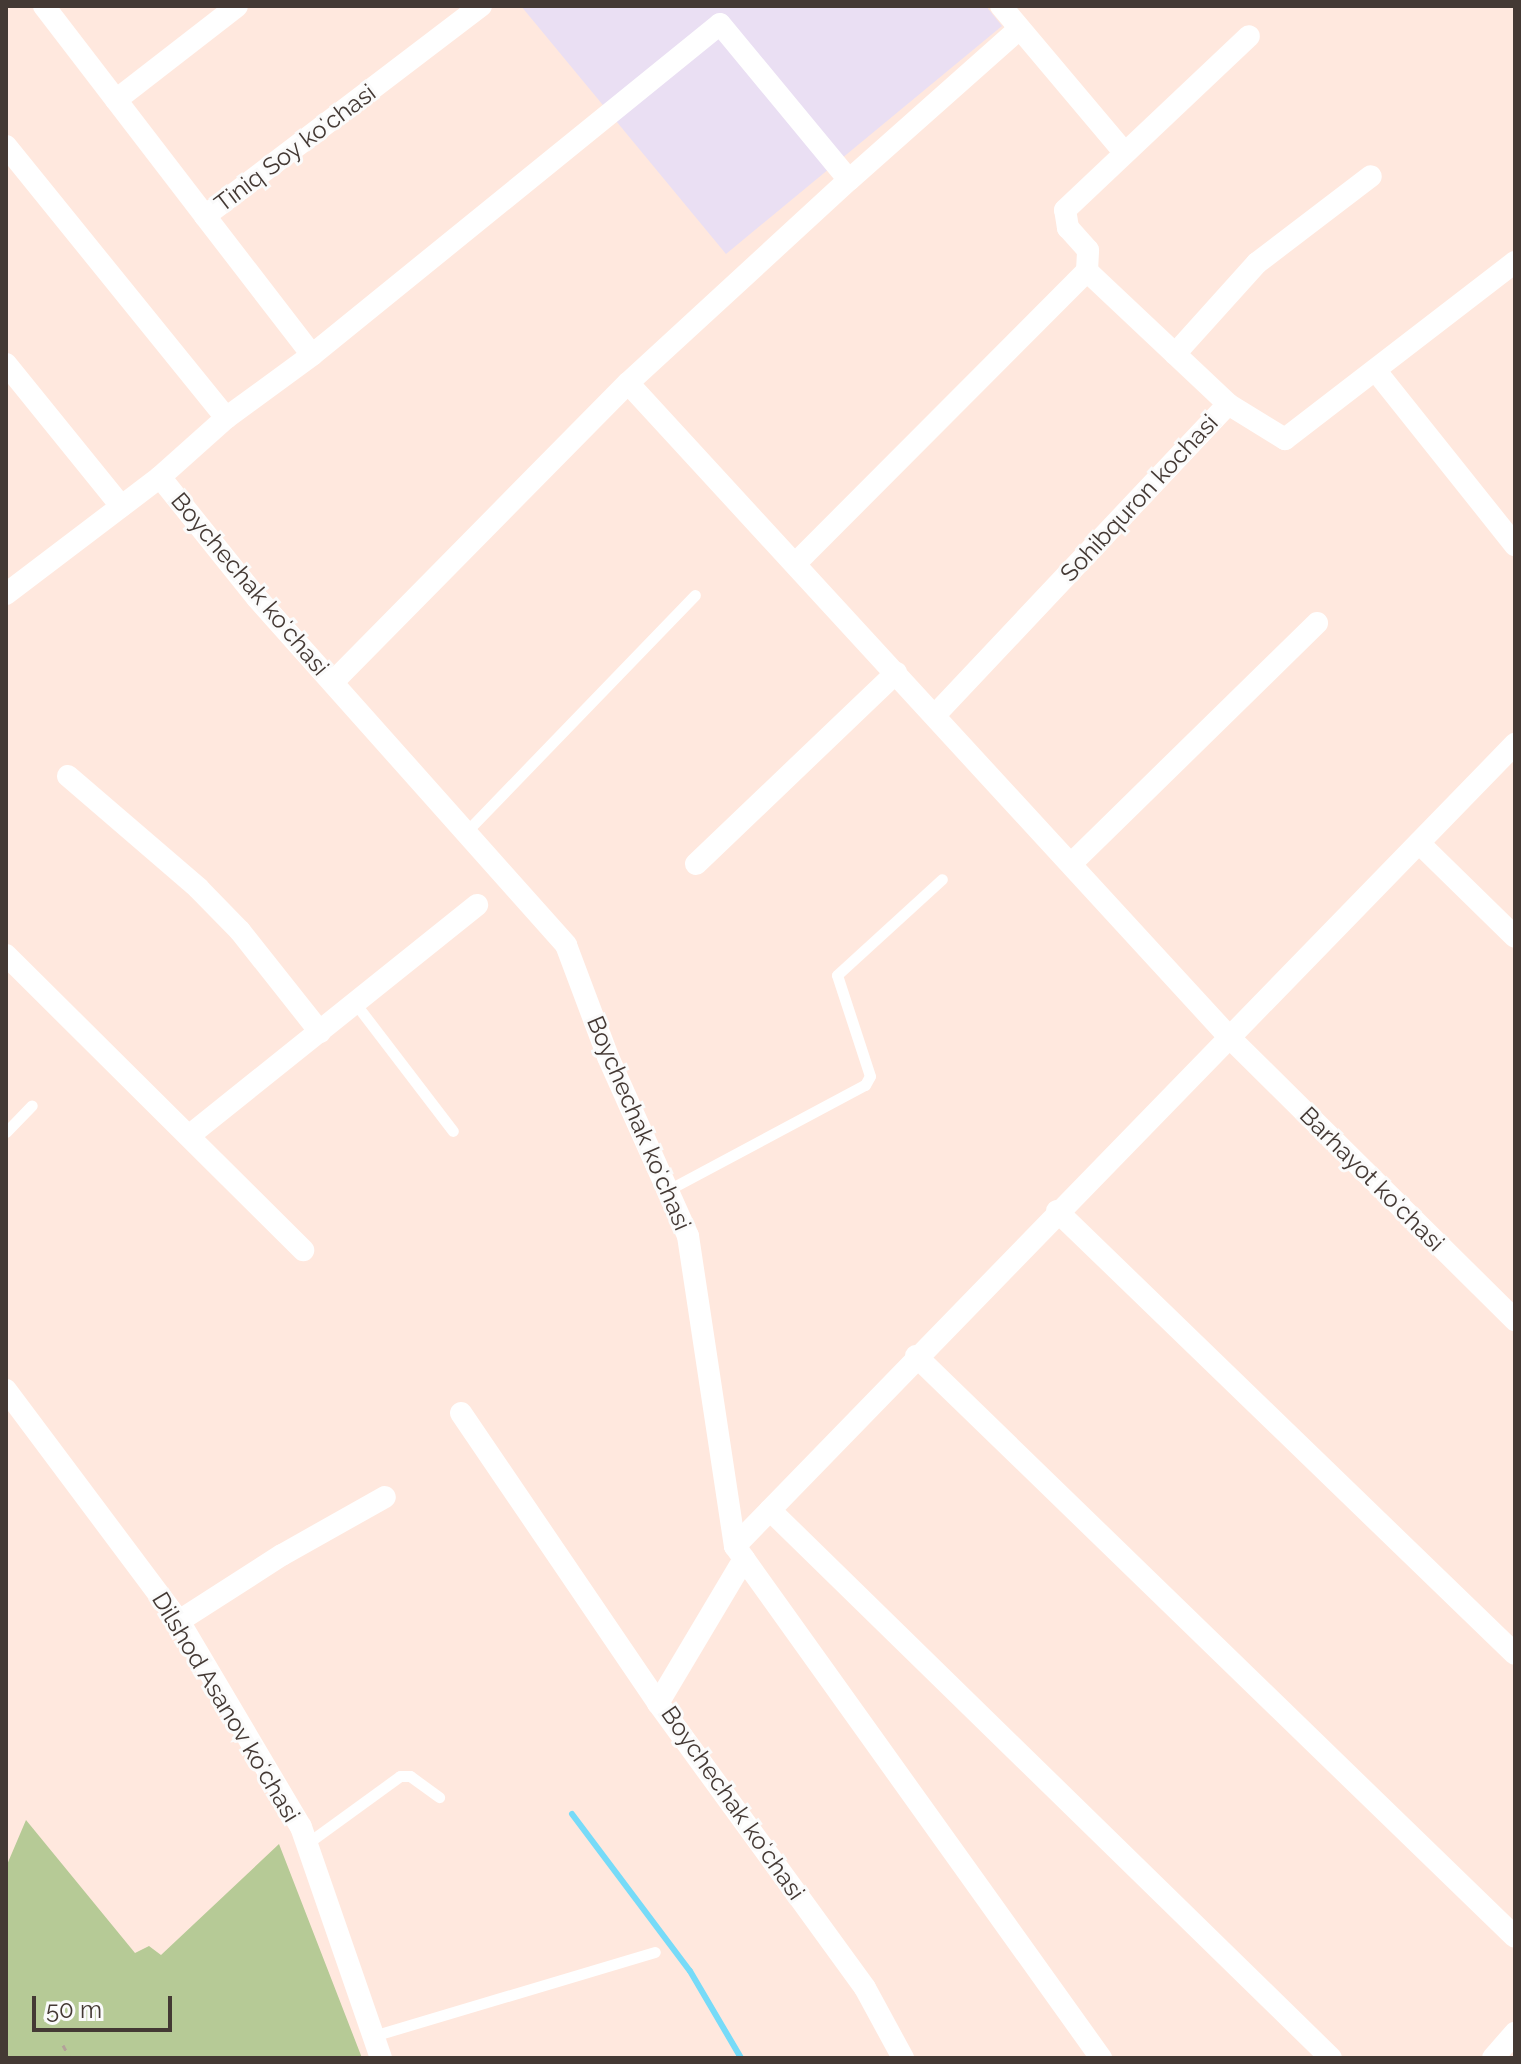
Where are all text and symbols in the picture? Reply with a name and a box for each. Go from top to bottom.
street label: Tiniq Soy koʻchasi [209,78,381,218]
street label: Sohibquron kochasi [1054,409,1224,587]
street label: Boychechak koʻchasi [165,487,335,681]
street label: Boychechak koʻchasi [581,1012,697,1234]
street label: Barhayot koʻchasi [1294,1101,1450,1257]
street label: Dilshod Asanov koʻchasi [146,1586,306,1828]
street label: Boychechak koʻchasi [655,1701,811,1905]
scale bar [36,1980,176,2030]
text: 50 m [46,1995,102,2024]

